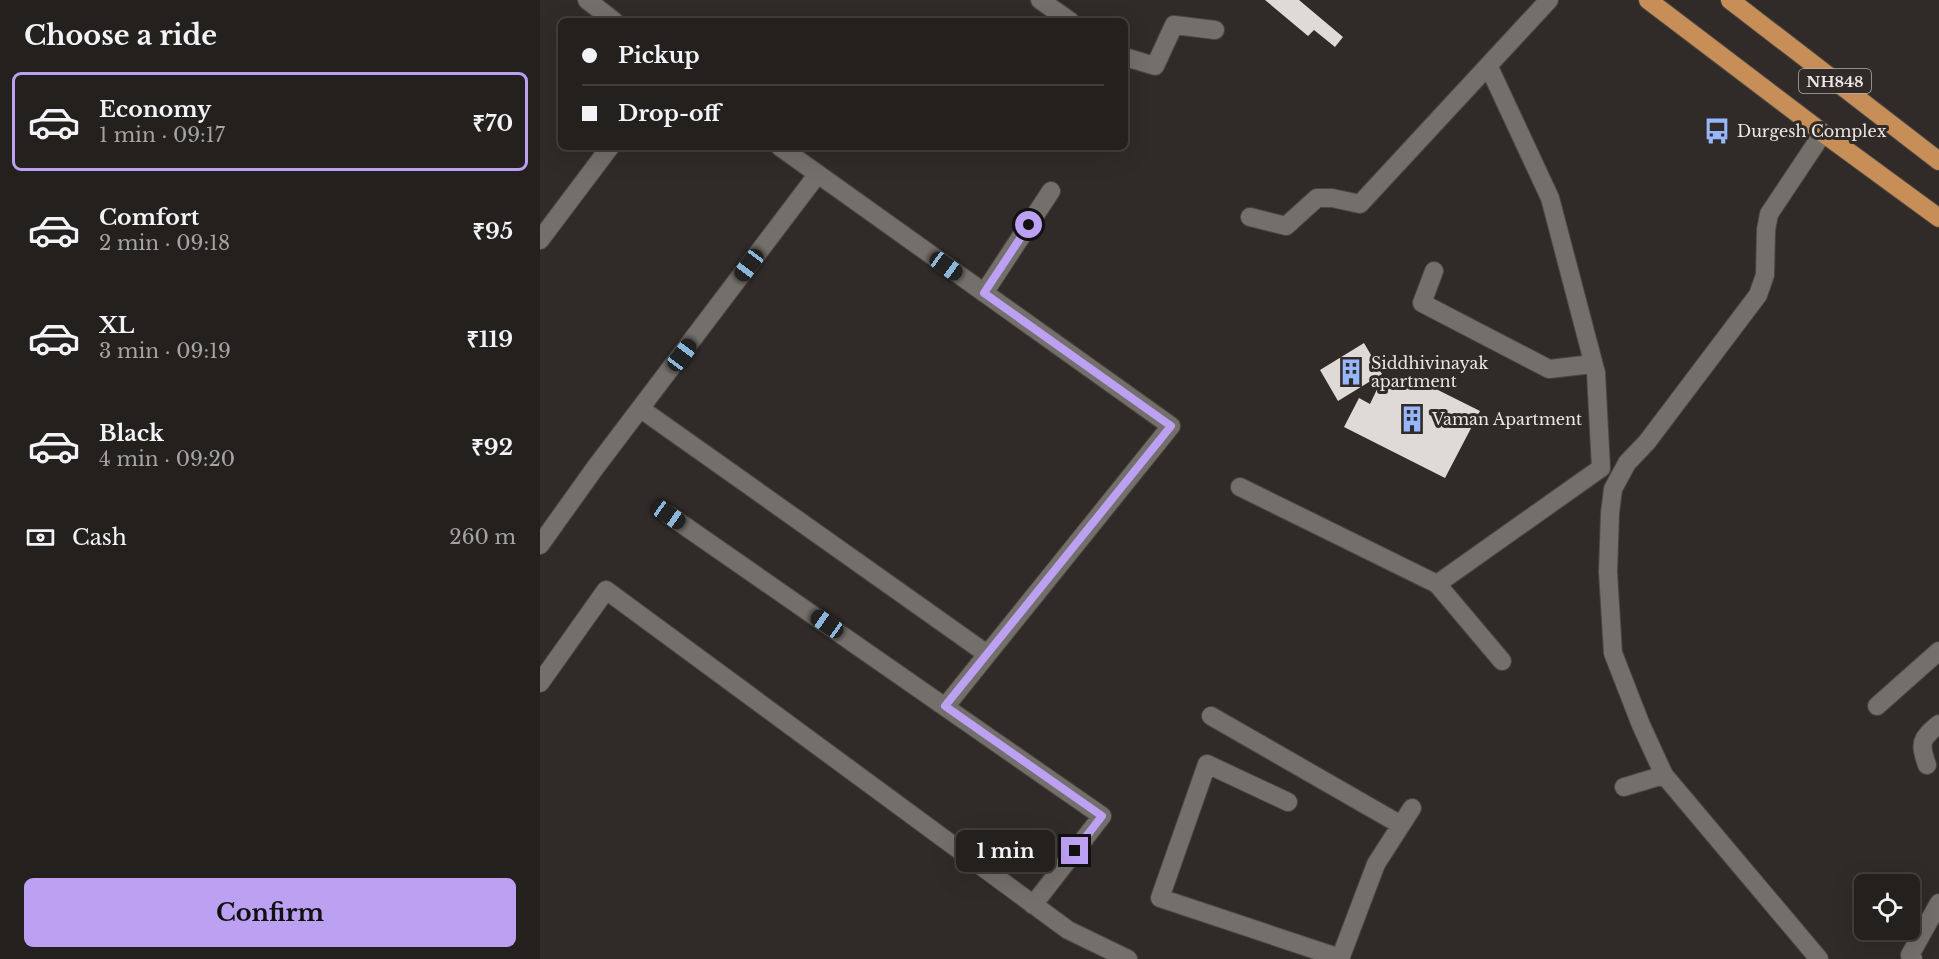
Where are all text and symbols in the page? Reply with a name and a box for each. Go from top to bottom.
text: Choose a ride [24,19,217,52]
text: Pickup [618,42,700,69]
road number: NH848 [1799,69,1871,93]
icon: car [27,95,81,149]
text: Economy [99,96,211,123]
text: Drop-off [618,100,720,127]
text: ₹70 [472,110,513,137]
bus stop icon: Durgesh Complex [1702,116,1732,146]
place label: Durgesh Complex [1737,121,1887,141]
text: 1 min · 09:17 [99,123,225,147]
icon: car [27,203,81,257]
text: Comfort [99,204,199,231]
route start [1015,211,1042,238]
text: ₹95 [472,218,513,245]
text: 2 min · 09:18 [99,231,230,255]
car [731,245,767,285]
car [926,248,966,284]
icon: car [27,311,81,365]
text: XL [99,312,134,339]
text: ₹119 [466,326,513,353]
car [664,335,700,375]
text: 3 min · 09:19 [99,339,231,363]
place label: Siddhivinayak apartment [1371,353,1488,391]
building icon: Siddhivinayak apartment [1336,357,1366,387]
building icon: Vaman Apartment [1397,404,1427,434]
place label: Vaman Apartment [1431,409,1582,429]
icon: car [27,419,81,473]
text: Black [99,420,164,447]
text: ₹92 [471,434,513,461]
text: 4 min · 09:20 [99,447,235,471]
car [649,497,689,533]
icon: cash [24,521,57,554]
text: Cash [72,524,127,551]
text: 260 m [449,525,516,549]
car [807,606,847,642]
callout: 1 min [955,830,1054,872]
route end [1061,837,1088,864]
text: 1 min [977,839,1034,863]
map controls [1854,874,1920,940]
button: locate [1854,874,1920,940]
button: Confirm [24,878,516,947]

